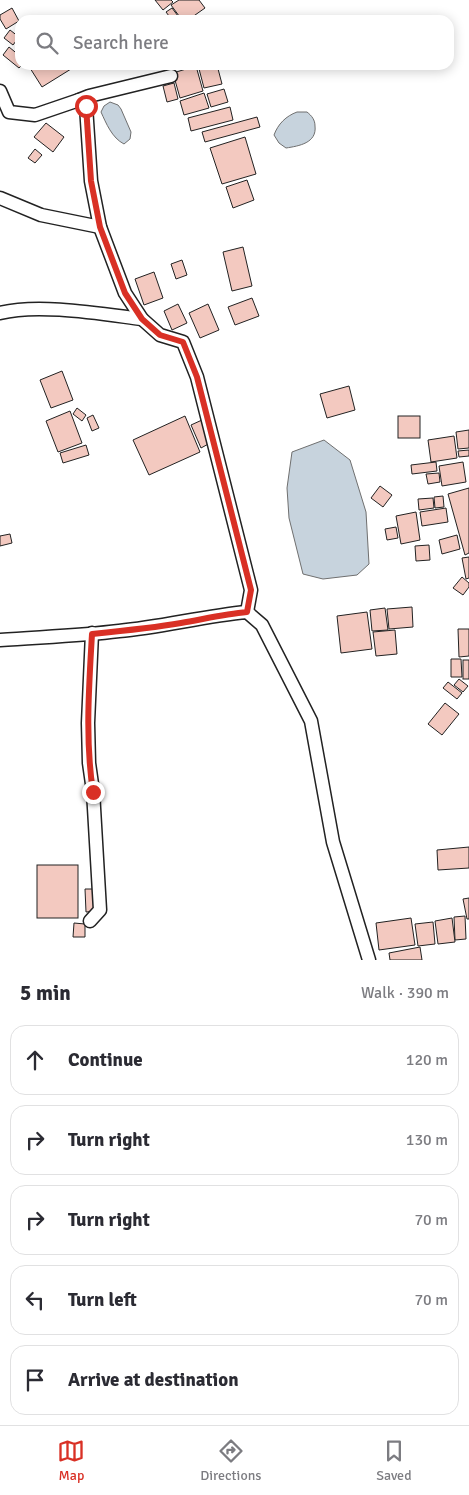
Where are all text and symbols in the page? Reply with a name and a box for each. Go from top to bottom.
search box [15,15,454,70]
icon: search [33,29,61,57]
text: Search here [73,31,169,55]
route start [75,95,98,118]
route end [82,781,105,804]
text: 5 min [20,980,71,1006]
text: Walk · 390 m [361,983,449,1003]
icon: ahead [21,1046,49,1074]
text: Continue [68,1048,143,1072]
text: 120 m [406,1050,448,1070]
icon: right [21,1126,49,1154]
text: Turn right [68,1128,150,1152]
text: 130 m [406,1130,448,1150]
icon: right [21,1206,49,1234]
text: Turn right [68,1208,150,1232]
text: 70 m [414,1210,448,1230]
icon: left [21,1286,49,1314]
text: Turn left [68,1288,137,1312]
text: 70 m [414,1290,448,1310]
icon: arrive [21,1366,49,1394]
text: Arrive at destination [68,1368,239,1392]
tab: Map [57,1437,85,1484]
tab: Directions [200,1437,261,1484]
tab: Saved [376,1437,412,1484]

